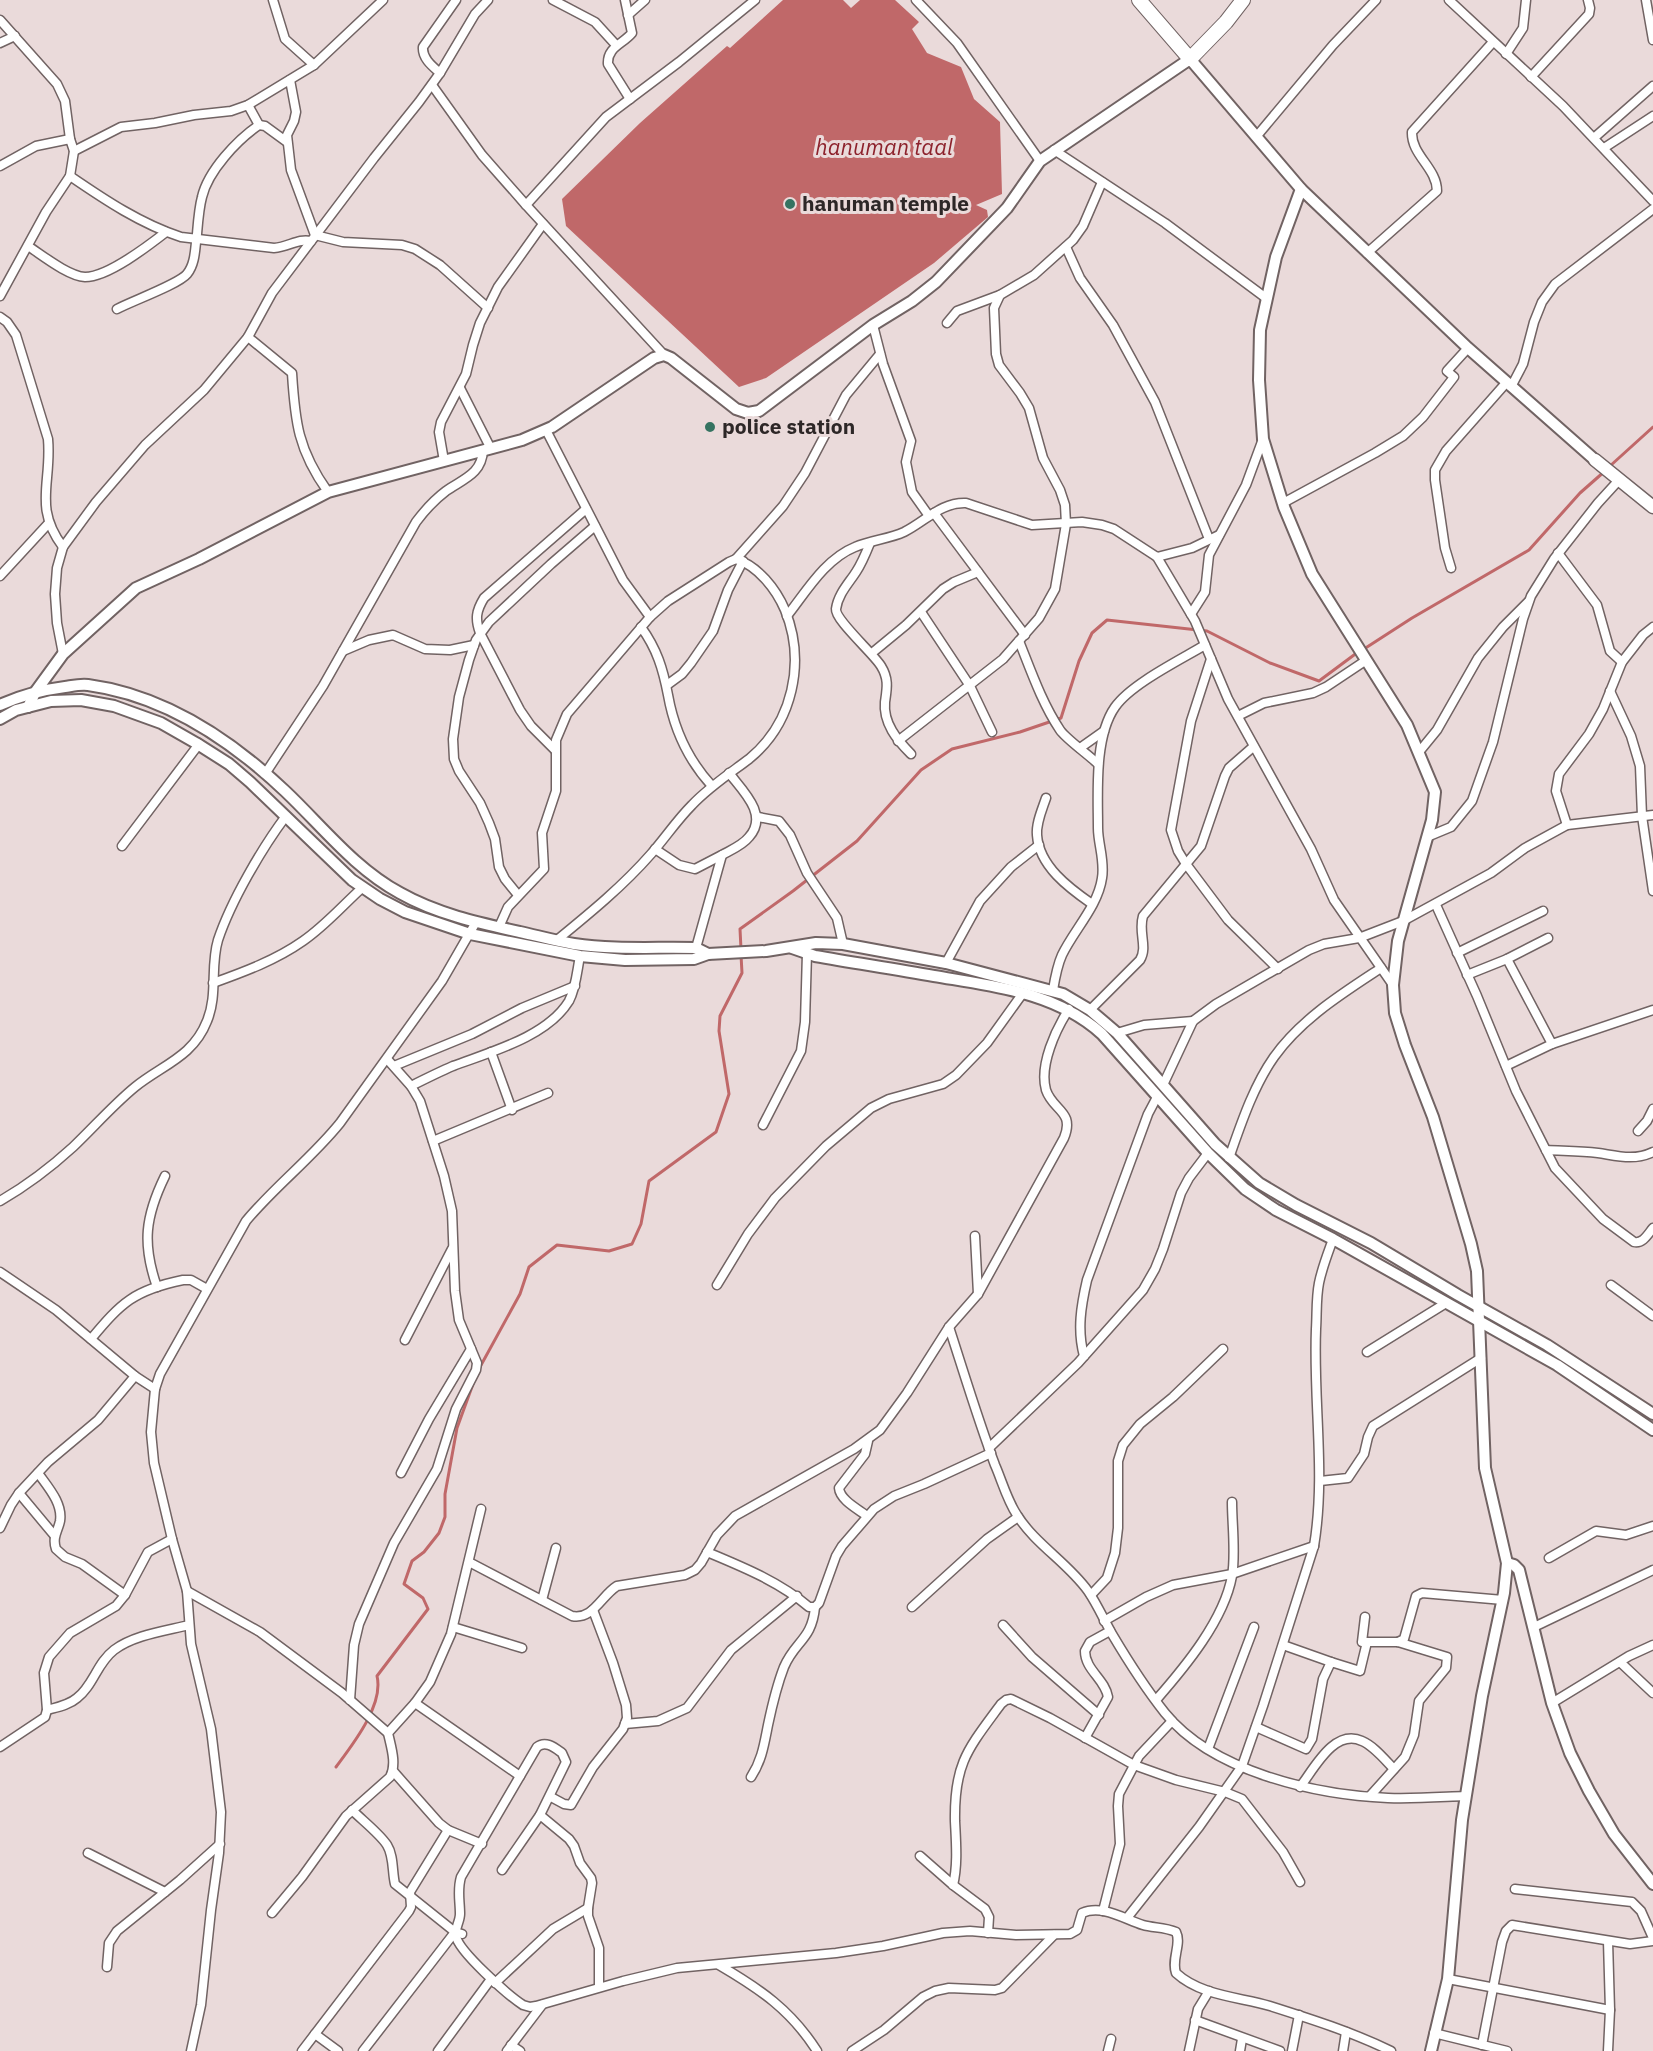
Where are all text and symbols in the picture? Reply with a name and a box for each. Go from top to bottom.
water label: hanuman taal [815,132,953,161]
place label: hanuman temple [802,189,969,217]
marker: hanuman temple [783,197,797,211]
place label: police station [722,412,855,440]
marker: police station [703,420,717,434]

